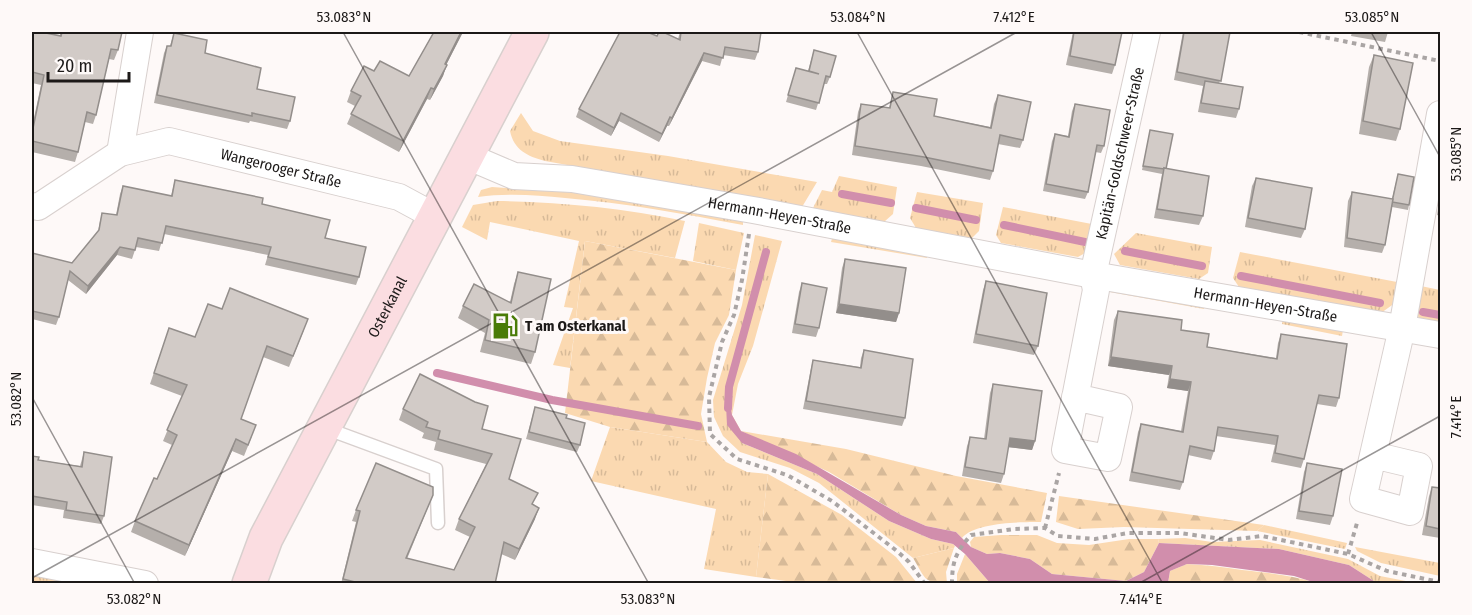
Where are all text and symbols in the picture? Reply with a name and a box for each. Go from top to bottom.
text: 53.083°N [317,8,371,26]
text: 53.084°N [830,8,886,26]
text: 7.412°E [993,8,1035,26]
text: 53.085°N [1345,8,1399,26]
scale bar [48,45,129,83]
text: 20 m [57,55,92,77]
street label: Kapitän-Goldschweer-Straße [1092,65,1148,241]
text: 53.085°N [1447,127,1465,181]
street label: Wangerooger Straße [219,145,343,192]
street label: Hermann-Heyen-Straße [707,193,853,238]
street label: Osterkanal [364,273,411,341]
street label: Hermann-Heyen-Straße [1192,284,1339,326]
fuel station icon: T am Osterkanal [490,311,520,341]
place label: T am Osterkanal [525,317,627,335]
text: 53.082°N [7,372,25,426]
text: 7.414°E [1447,396,1465,438]
text: 53.082°N [107,590,161,608]
text: 53.083°N [621,590,675,608]
text: 7.414°E [1120,590,1162,608]

